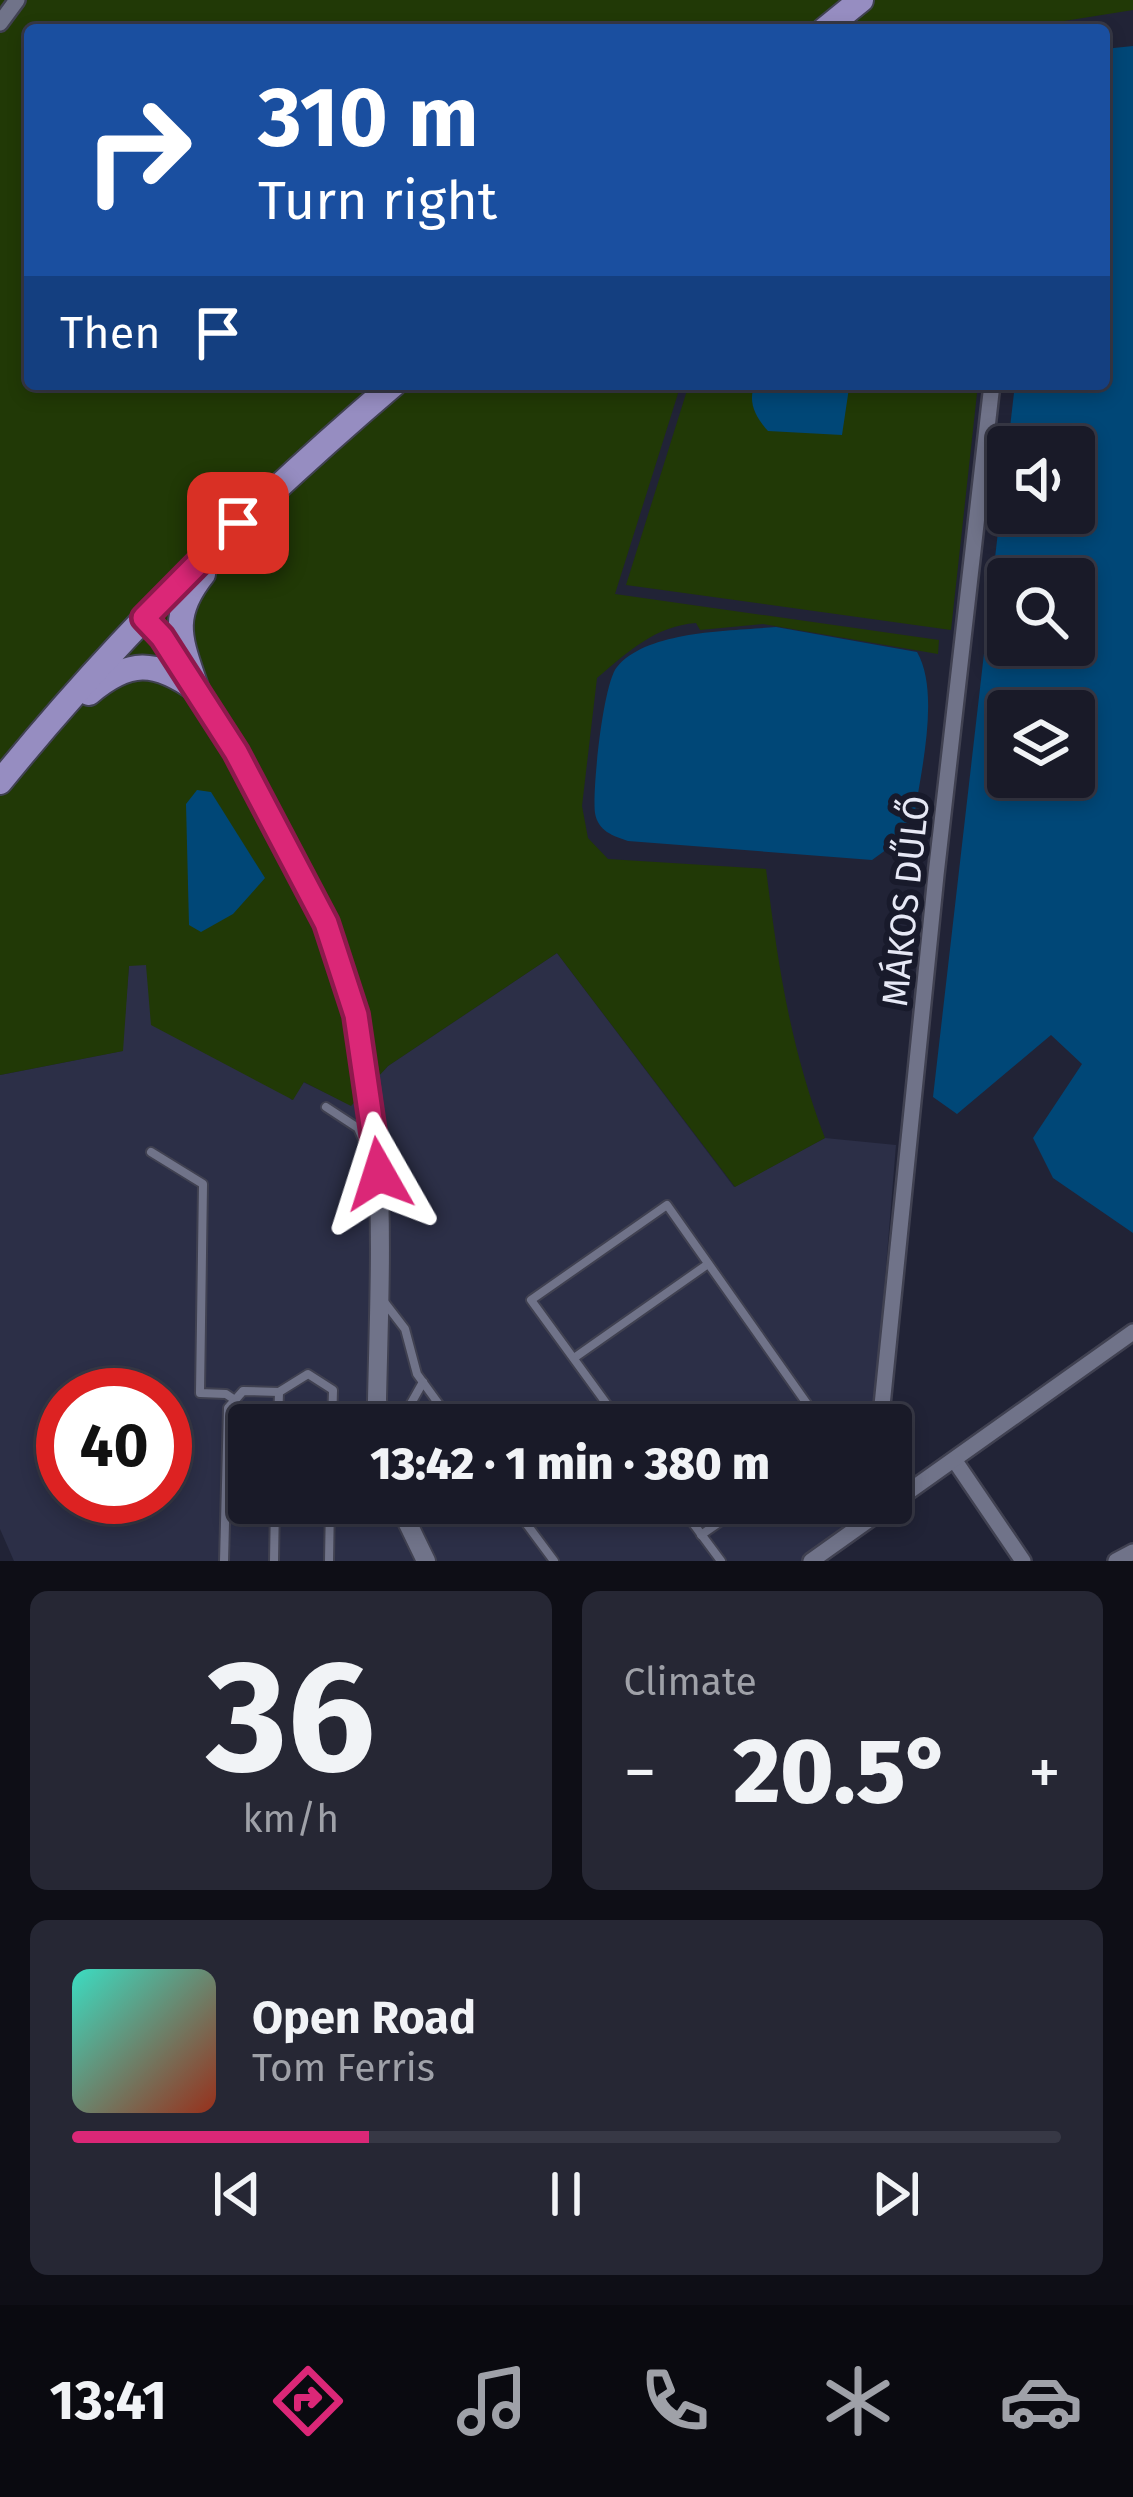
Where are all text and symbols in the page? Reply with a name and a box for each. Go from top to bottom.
text: 310 m [258,67,479,168]
icon: right [60,72,216,228]
text: Turn right [258,169,497,233]
icon: arrive [185,300,251,366]
text: Then [60,306,161,360]
map controls [987,426,1095,798]
button: sound [987,426,1095,534]
pin [187,472,289,574]
icon: arrive [205,490,271,556]
button: search [987,558,1095,666]
button: layers [987,690,1095,798]
street label: MÁKOS DŰLŐ [871,793,939,1009]
position arrow [316,1111,442,1237]
speed limit sign: 40 [36,1368,192,1524]
text: 13:42 · 1 min · 380 m [370,1437,770,1491]
text: 36 [206,1624,375,1811]
text: Climate [624,1659,757,1705]
text: 20.5° [733,1718,951,1826]
text: − [624,1733,657,1812]
text: + [1028,1733,1061,1812]
text: km/h [242,1796,339,1842]
text: Open Road [252,1991,476,2045]
text: Tom Ferris [252,2045,435,2091]
icon: previous [204,2161,270,2227]
icon: pause [533,2161,599,2227]
icon: next [863,2161,929,2227]
icon: directions [266,2359,350,2443]
icon: music [450,2359,534,2443]
icon: phone [633,2359,717,2443]
icon: climate [816,2359,900,2443]
icon: car [999,2359,1083,2443]
text: 13:41 [50,2369,167,2433]

